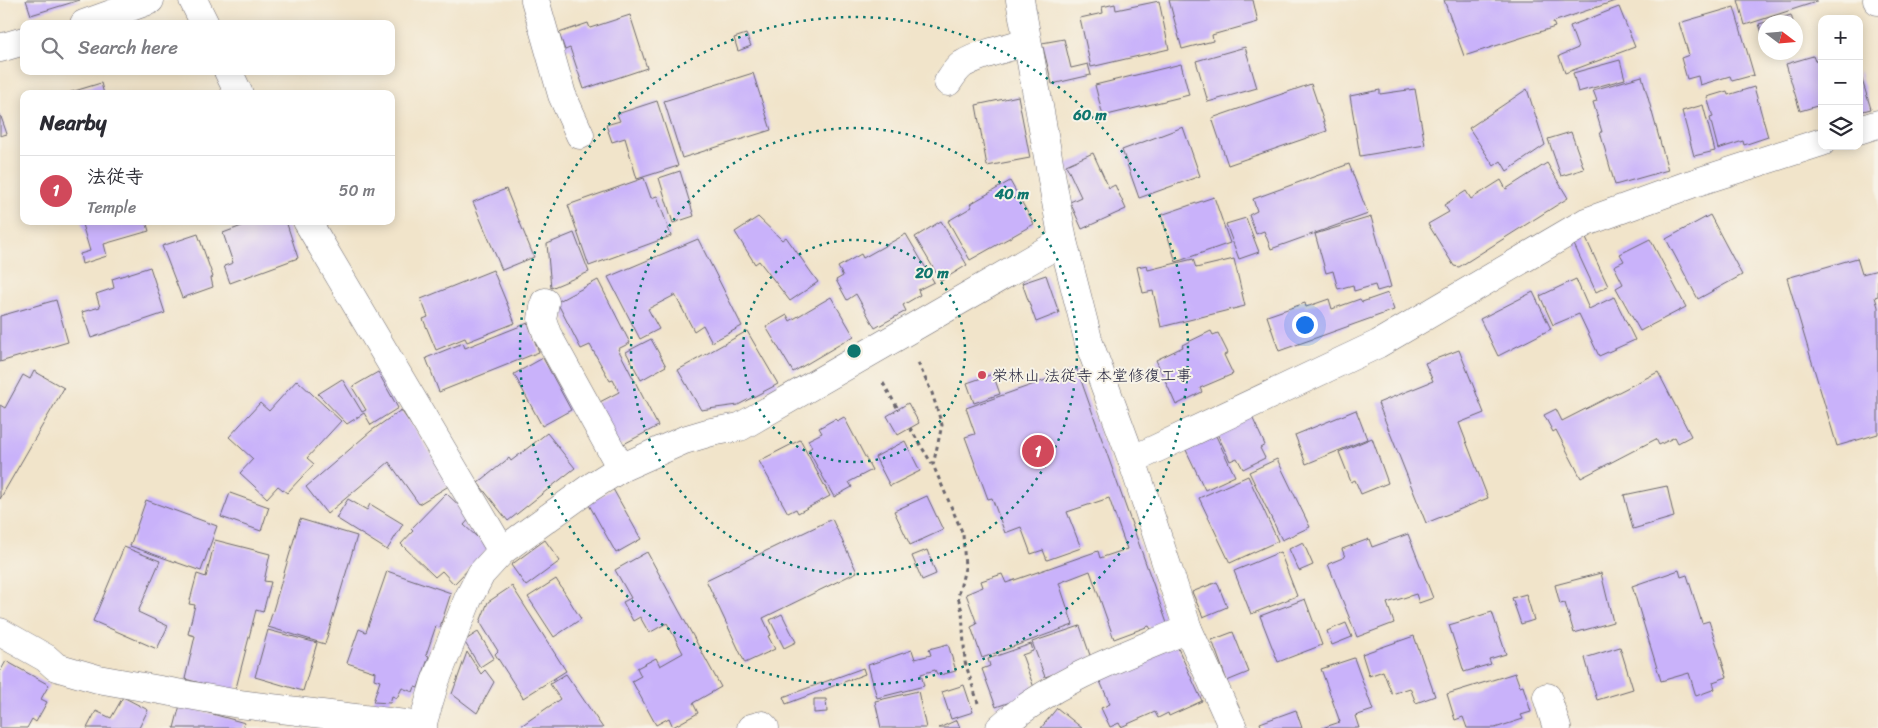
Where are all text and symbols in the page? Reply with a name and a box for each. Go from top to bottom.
north arrow [1758,15,1803,60]
map controls [1818,15,1863,150]
button: + [1818,15,1863,60]
search box [20,20,395,75]
text: Search here [78,31,178,64]
icon: search [38,34,66,62]
button: − [1818,60,1863,105]
text: 60 m [1072,102,1107,128]
text: Nearby [40,104,106,142]
button: layers [1818,105,1863,150]
text: 法従寺 [87,160,144,193]
text: 1 [53,176,59,205]
text: 50 m [339,176,375,205]
text: 40 m [994,181,1030,207]
text: Temple [87,193,136,222]
text: 20 m [914,260,949,286]
your location [1292,312,1318,338]
centre of rings [845,342,863,360]
place label: 栄林山 法従寺 本堂修復工事 [992,361,1192,390]
marker: 栄林山 法従寺 本堂修復工事 [976,369,988,381]
pin: 1 [1022,432,1054,470]

